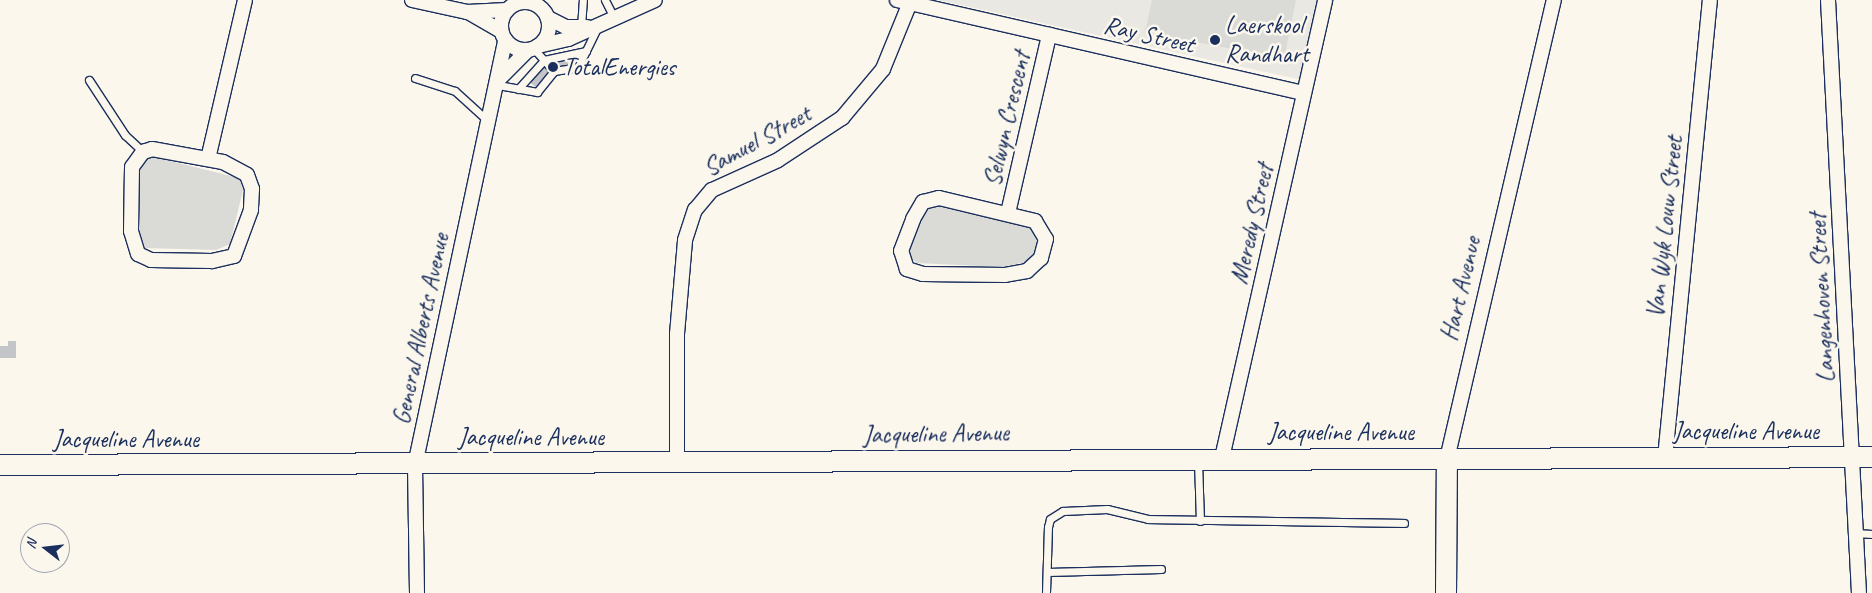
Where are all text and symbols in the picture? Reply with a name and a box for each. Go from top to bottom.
street label: Ray Street [1101,10,1197,60]
place label: Laerskool Randhart [1225,11,1309,70]
marker: Laerskool Randhart [1209,34,1221,46]
street label: Selwyn Crescent [977,49,1037,189]
place label: TotalEnergies [563,52,675,82]
marker: TotalEnergies [547,61,559,73]
street label: Samuel Street [698,99,816,183]
street label: Van Wyk Louw Street [1640,134,1690,320]
street label: Meredy Street [1224,161,1280,287]
street label: Langenhoven Street [1803,213,1841,383]
street label: General Alberts Avenue [386,231,456,427]
street label: Hart Avenue [1434,234,1488,344]
street label: Jacqueline Avenue [1673,416,1819,446]
street label: Jacqueline Avenue [1268,417,1414,447]
street label: Jacqueline Avenue [863,418,1009,450]
street label: Jacqueline Avenue [458,422,604,452]
street label: Jacqueline Avenue [53,424,199,454]
north arrow [20,523,70,573]
text: N [22,537,40,551]

